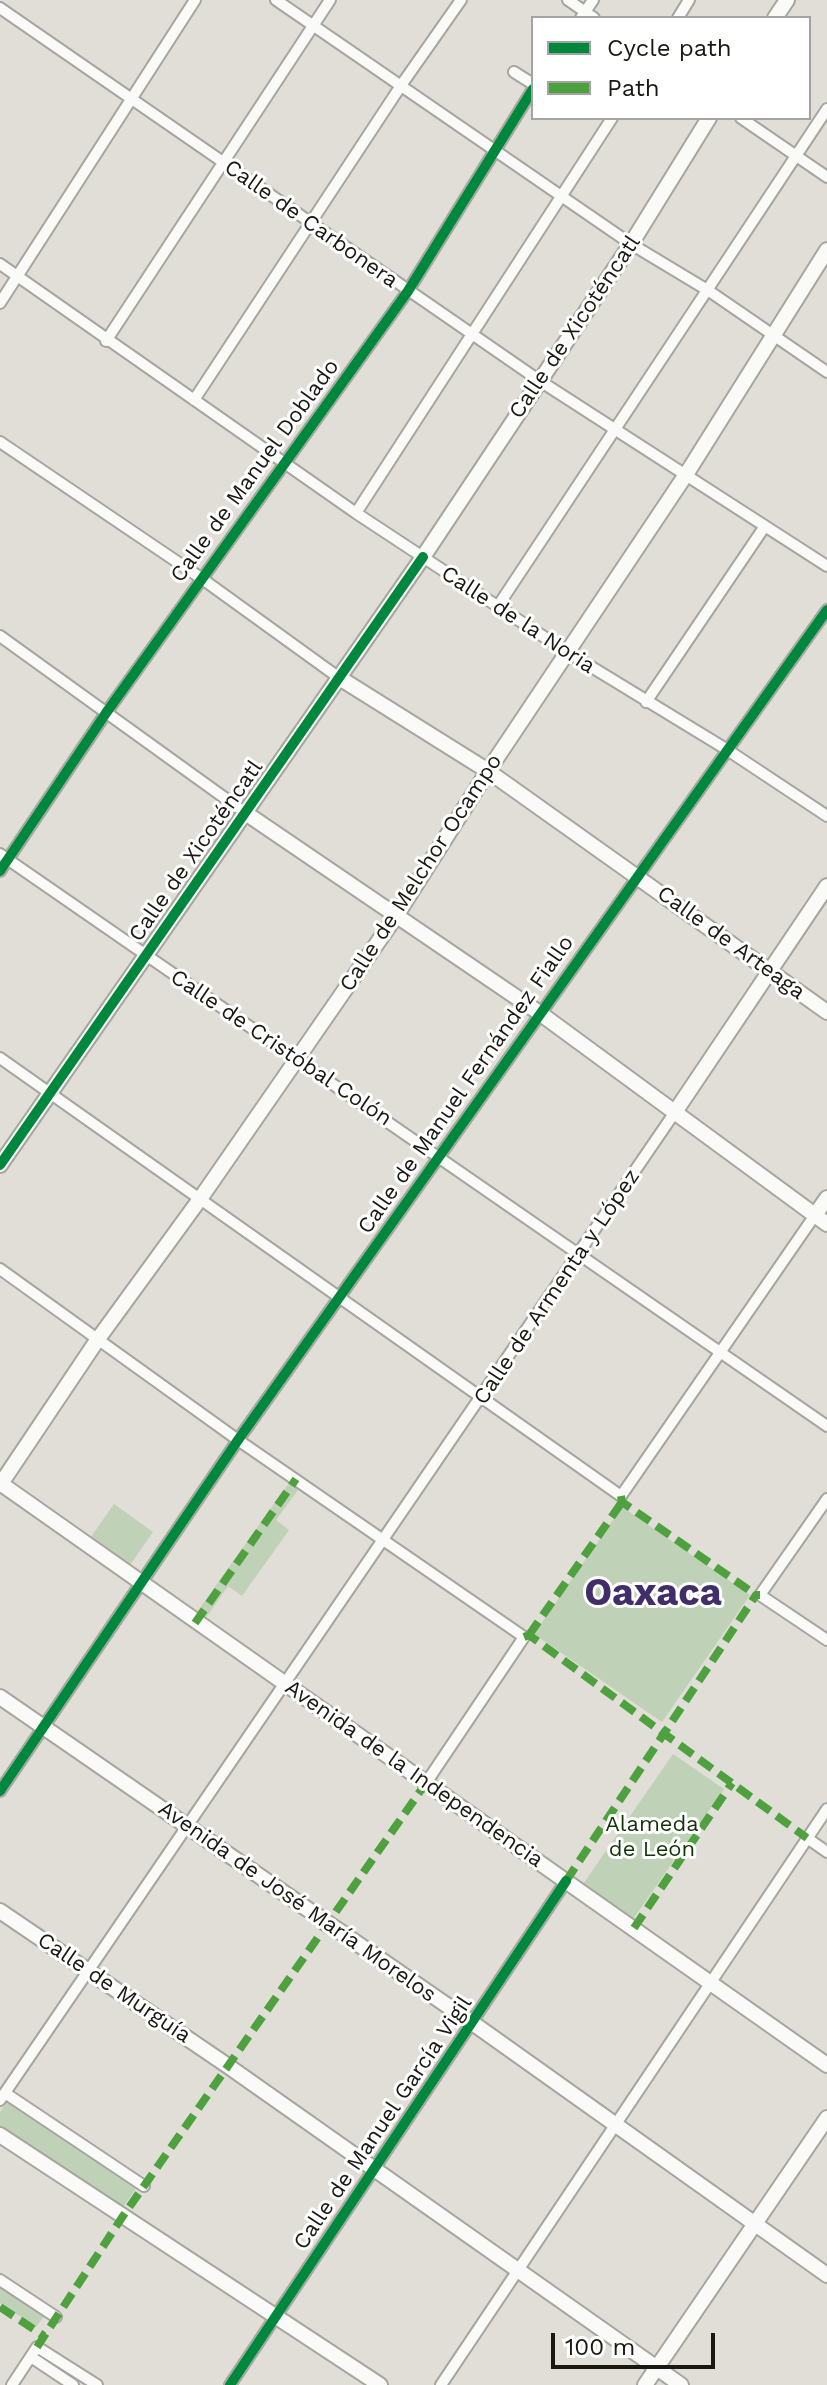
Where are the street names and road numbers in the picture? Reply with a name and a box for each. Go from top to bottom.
street label: Calle de Carbonera [219,154,403,294]
street label: Calle de Xicoténcatl [504,230,646,424]
street label: Calle de Manuel Doblado [165,354,345,588]
street label: Calle de la Noria [436,560,600,680]
street label: Calle de Melchor Ocampo [334,749,508,997]
street label: Calle de Xicoténcatl [123,755,269,947]
street label: Calle de Arteaga [652,880,810,1006]
street label: Calle de Manuel Fernández Fiallo [352,931,580,1239]
street label: Calle de Cristóbal Colón [165,964,397,1132]
street label: Calle de Armenta y López [468,1164,646,1410]
street label: Avenida de la Independencia [280,1675,548,1873]
street label: Avenida de José María Morelos [153,1796,441,2008]
street label: Calle de Murguía [32,1927,196,2049]
street label: Calle de Manuel García Vigil [288,1991,478,2255]

